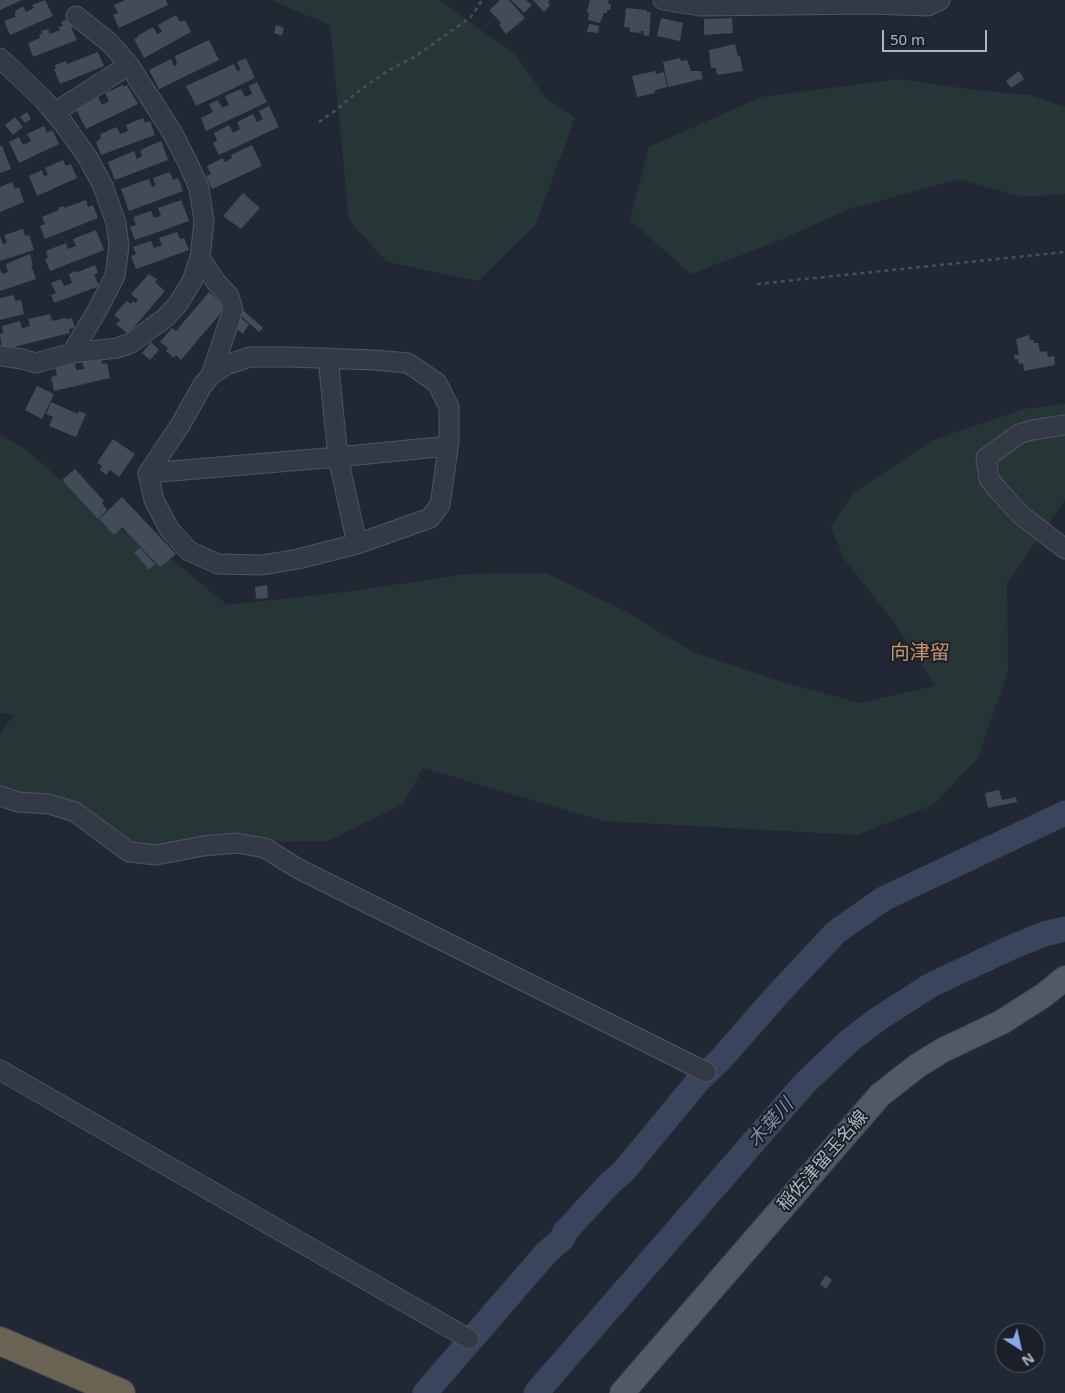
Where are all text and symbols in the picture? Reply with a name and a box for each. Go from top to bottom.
scale bar [885,20,990,52]
text: 50 m [890,29,925,49]
district label: 向津留 [890,641,950,665]
water label: 木葉川 [743,1094,799,1152]
street label: 稲佐津留玉名線 [774,1106,872,1216]
north arrow [995,1323,1045,1373]
text: N [1018,1349,1038,1371]

